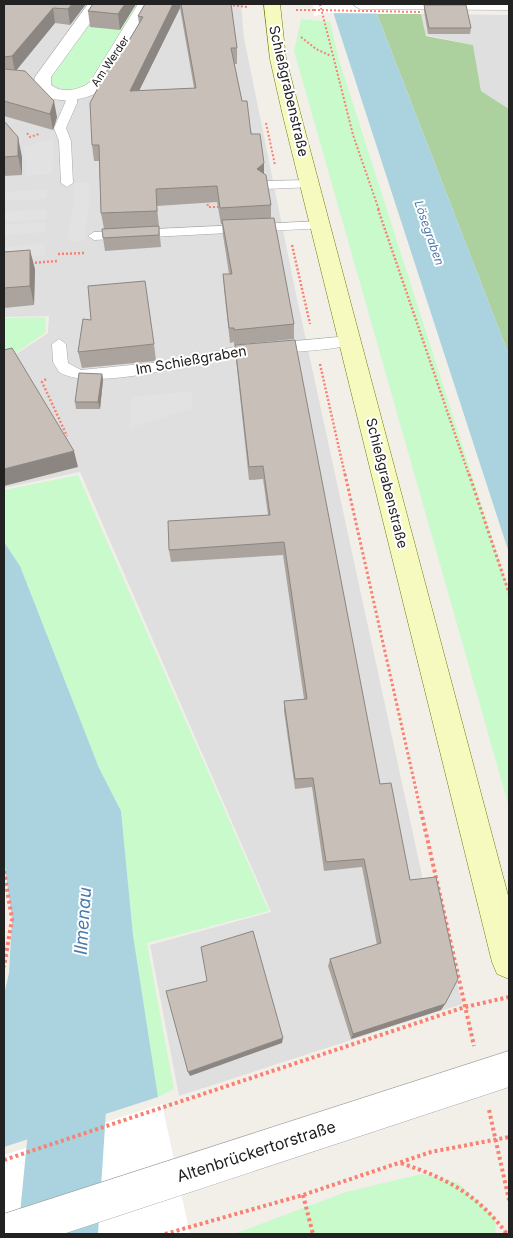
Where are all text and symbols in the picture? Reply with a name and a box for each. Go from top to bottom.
street label: Schießgrabenstraße [266,24,313,158]
street label: Am Werder [88,33,132,89]
water label: Lösegraben [411,198,448,267]
street label: Im Schießgraben [134,341,248,378]
street label: Schießgrabenstraße [363,416,412,550]
water label: Ilmenau [70,886,95,955]
street label: Altenbrückertorstraße [174,1116,338,1186]

